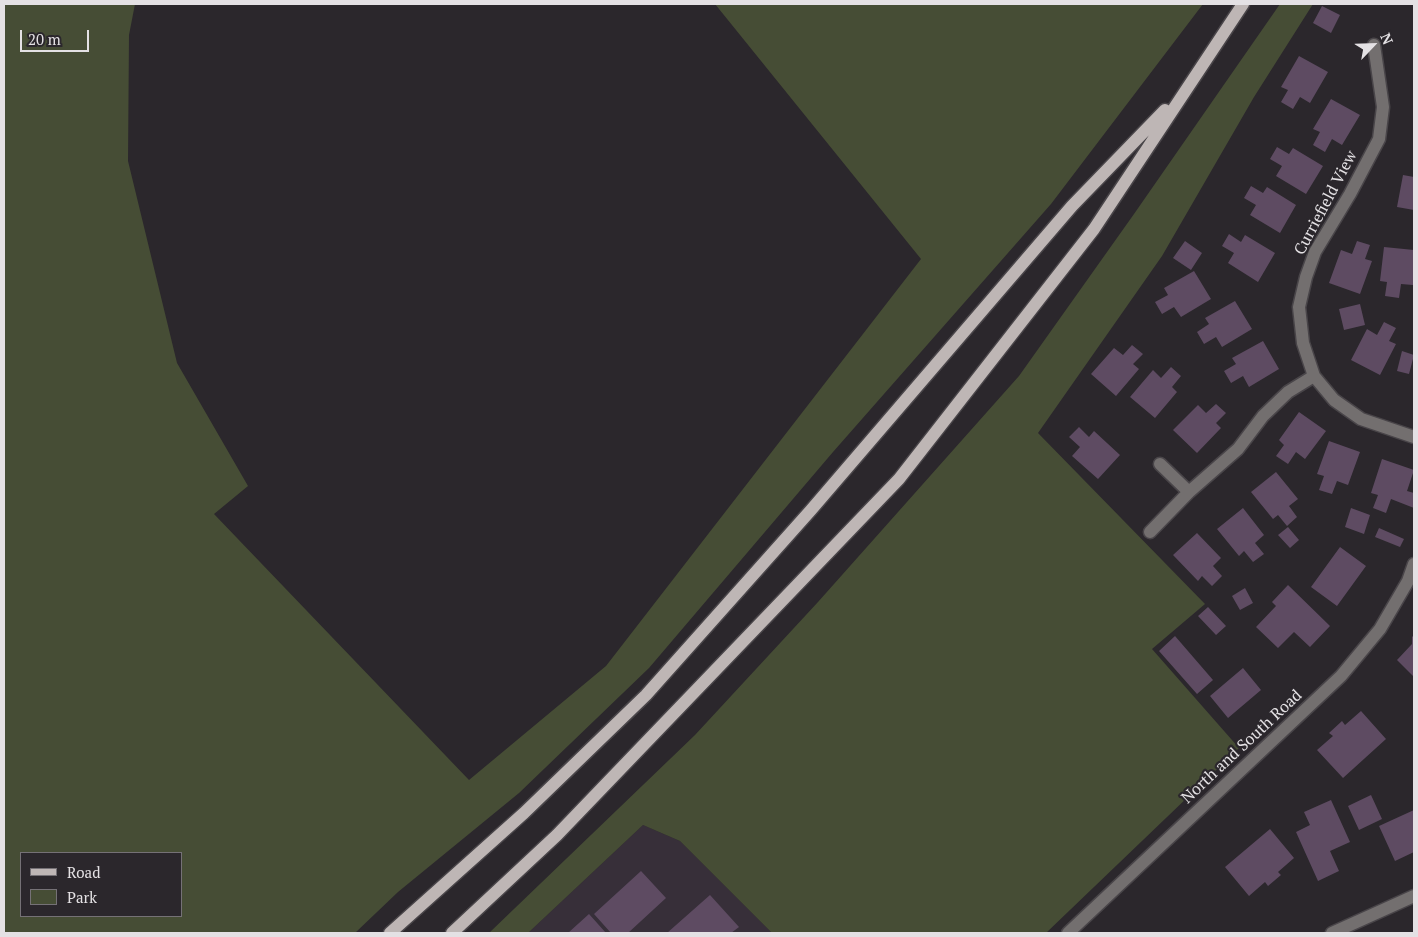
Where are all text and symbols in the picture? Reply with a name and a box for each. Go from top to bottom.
scale bar [22,20,91,52]
north arrow [1348,20,1398,70]
text: 20 m [28,29,61,49]
text: N [1376,30,1398,47]
street label: Curriefield View [1290,148,1362,258]
street label: North and South Road [1178,686,1306,808]
legend [20,852,182,917]
text: Road [67,862,100,882]
text: Park [67,887,97,907]

